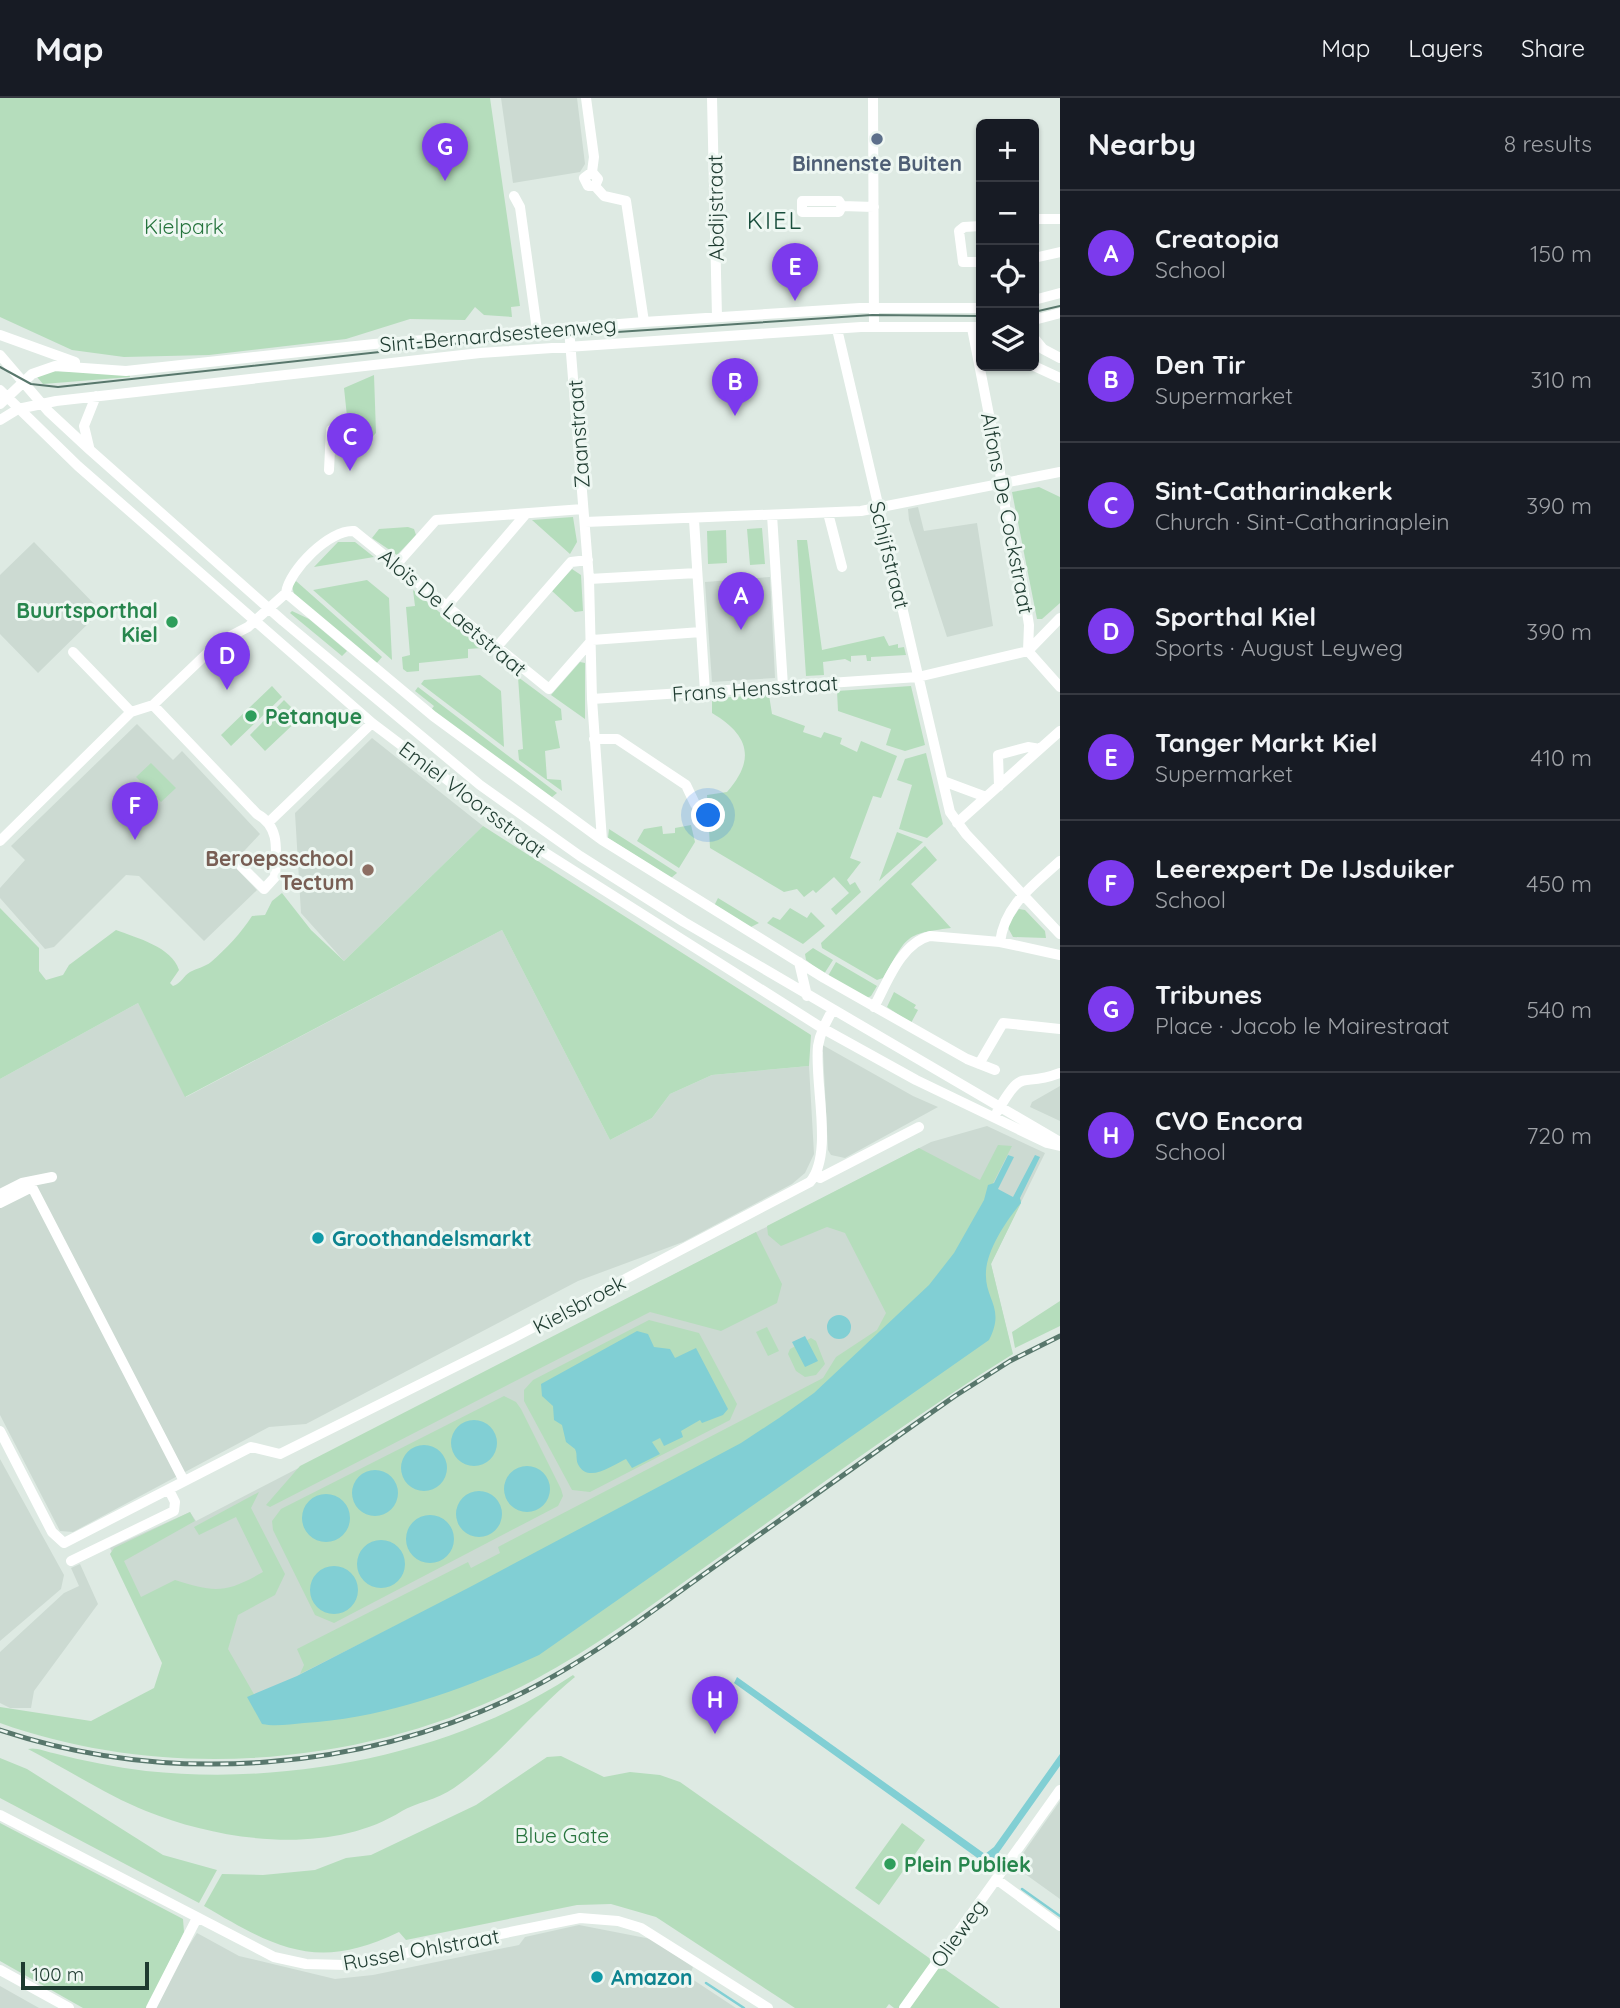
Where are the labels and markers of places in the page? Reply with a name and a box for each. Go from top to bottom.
pin: G [422,123,468,181]
marker: Binnenste Buiten [869,131,885,147]
place label: Binnenste Buiten [792,150,962,176]
pin: E [772,243,818,301]
pin: B [712,358,758,416]
pin: C [327,413,373,471]
pin: A [718,572,764,630]
place label: Buurtsporthal Kiel [16,597,158,647]
marker: Buurtsporthal Kiel [164,614,180,630]
pin: D [204,632,250,690]
place label: Petanque [265,703,362,729]
marker: Petanque [243,708,259,724]
pin: F [112,782,158,840]
place label: Beroepsschool Tectum [205,845,354,895]
marker: Beroepsschool Tectum [360,862,376,878]
place label: Groothandelsmarkt [332,1225,532,1251]
marker: Groothandelsmarkt [310,1230,326,1246]
pin: H [692,1676,738,1734]
place label: Plein Publiek [904,1851,1031,1877]
marker: Plein Publiek [882,1856,898,1872]
place label: Amazon [611,1964,693,1990]
marker: Amazon [589,1969,605,1985]

